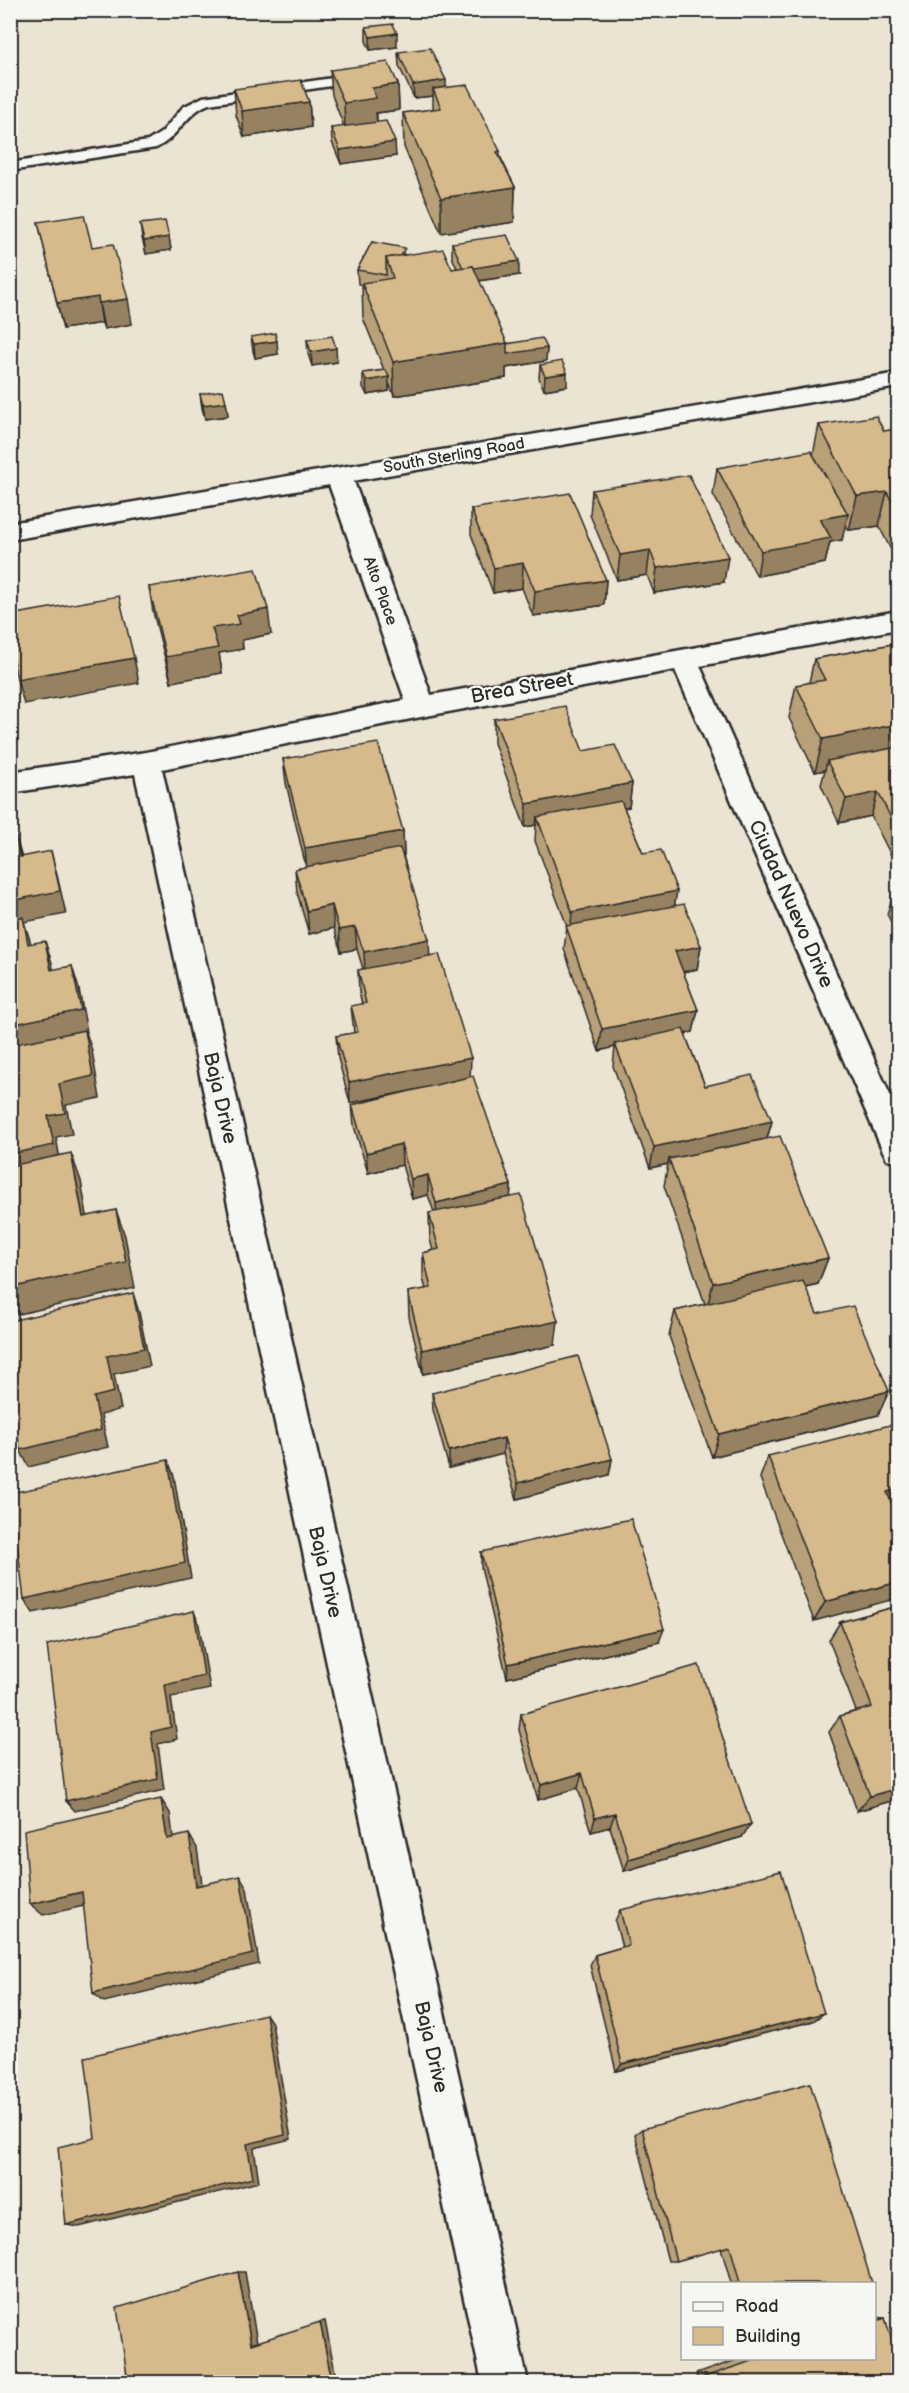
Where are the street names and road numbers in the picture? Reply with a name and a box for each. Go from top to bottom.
street label: South Sterling Road [382,434,526,478]
street label: Alto Place [359,554,401,628]
street label: Brea Street [469,667,575,709]
street label: Ciudad Nuevo Drive [743,817,839,992]
street label: Baja Drive [198,1050,242,1146]
street label: Baja Drive [303,1524,347,1620]
street label: Baja Drive [409,1999,453,2095]

